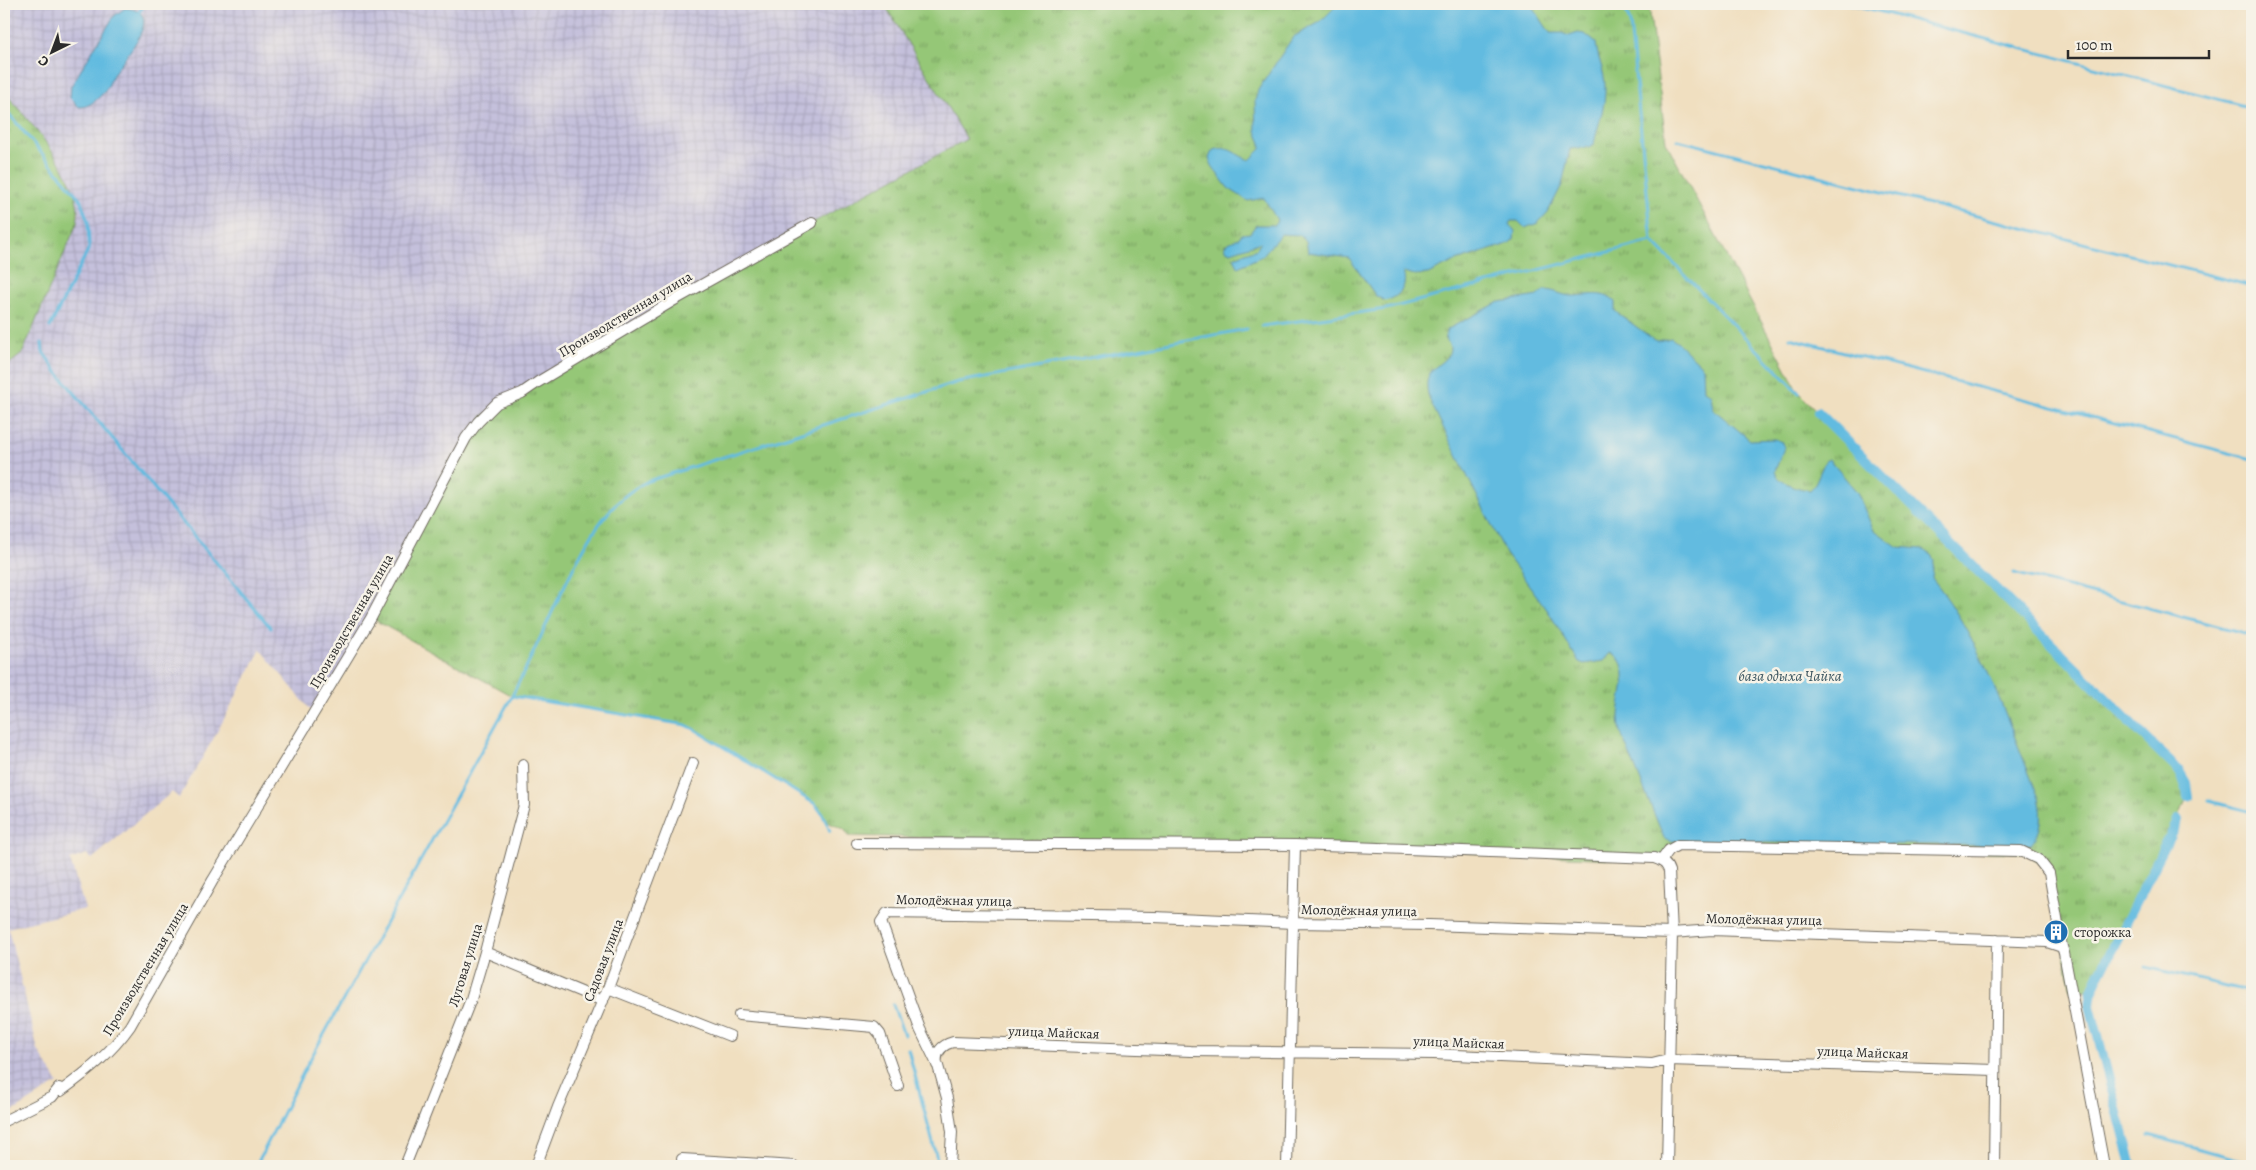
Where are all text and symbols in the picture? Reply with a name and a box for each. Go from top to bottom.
north arrow [28,28,78,78]
scale bar [2068,28,2210,60]
text: 100 m [2076,35,2113,55]
text: С [34,51,53,71]
street label: Производственная улица [555,267,696,362]
street label: Производственная улица [305,550,398,692]
water label: база одыха Чайка [1738,666,1842,686]
street label: Молодёжная улица [896,890,1013,911]
street label: Производственная улица [98,899,193,1040]
street label: Молодёжная улица [1301,900,1418,921]
street label: Молодёжная улица [1706,909,1823,930]
street label: Садовая улица [579,915,628,1004]
building icon: сторожка [2043,919,2069,945]
street label: Луговая улица [444,921,487,1009]
place label: сторожка [2074,923,2132,942]
street label: улица Майская [1007,1021,1100,1044]
street label: улица Майская [1412,1031,1505,1054]
street label: улица Майская [1816,1041,1909,1064]

